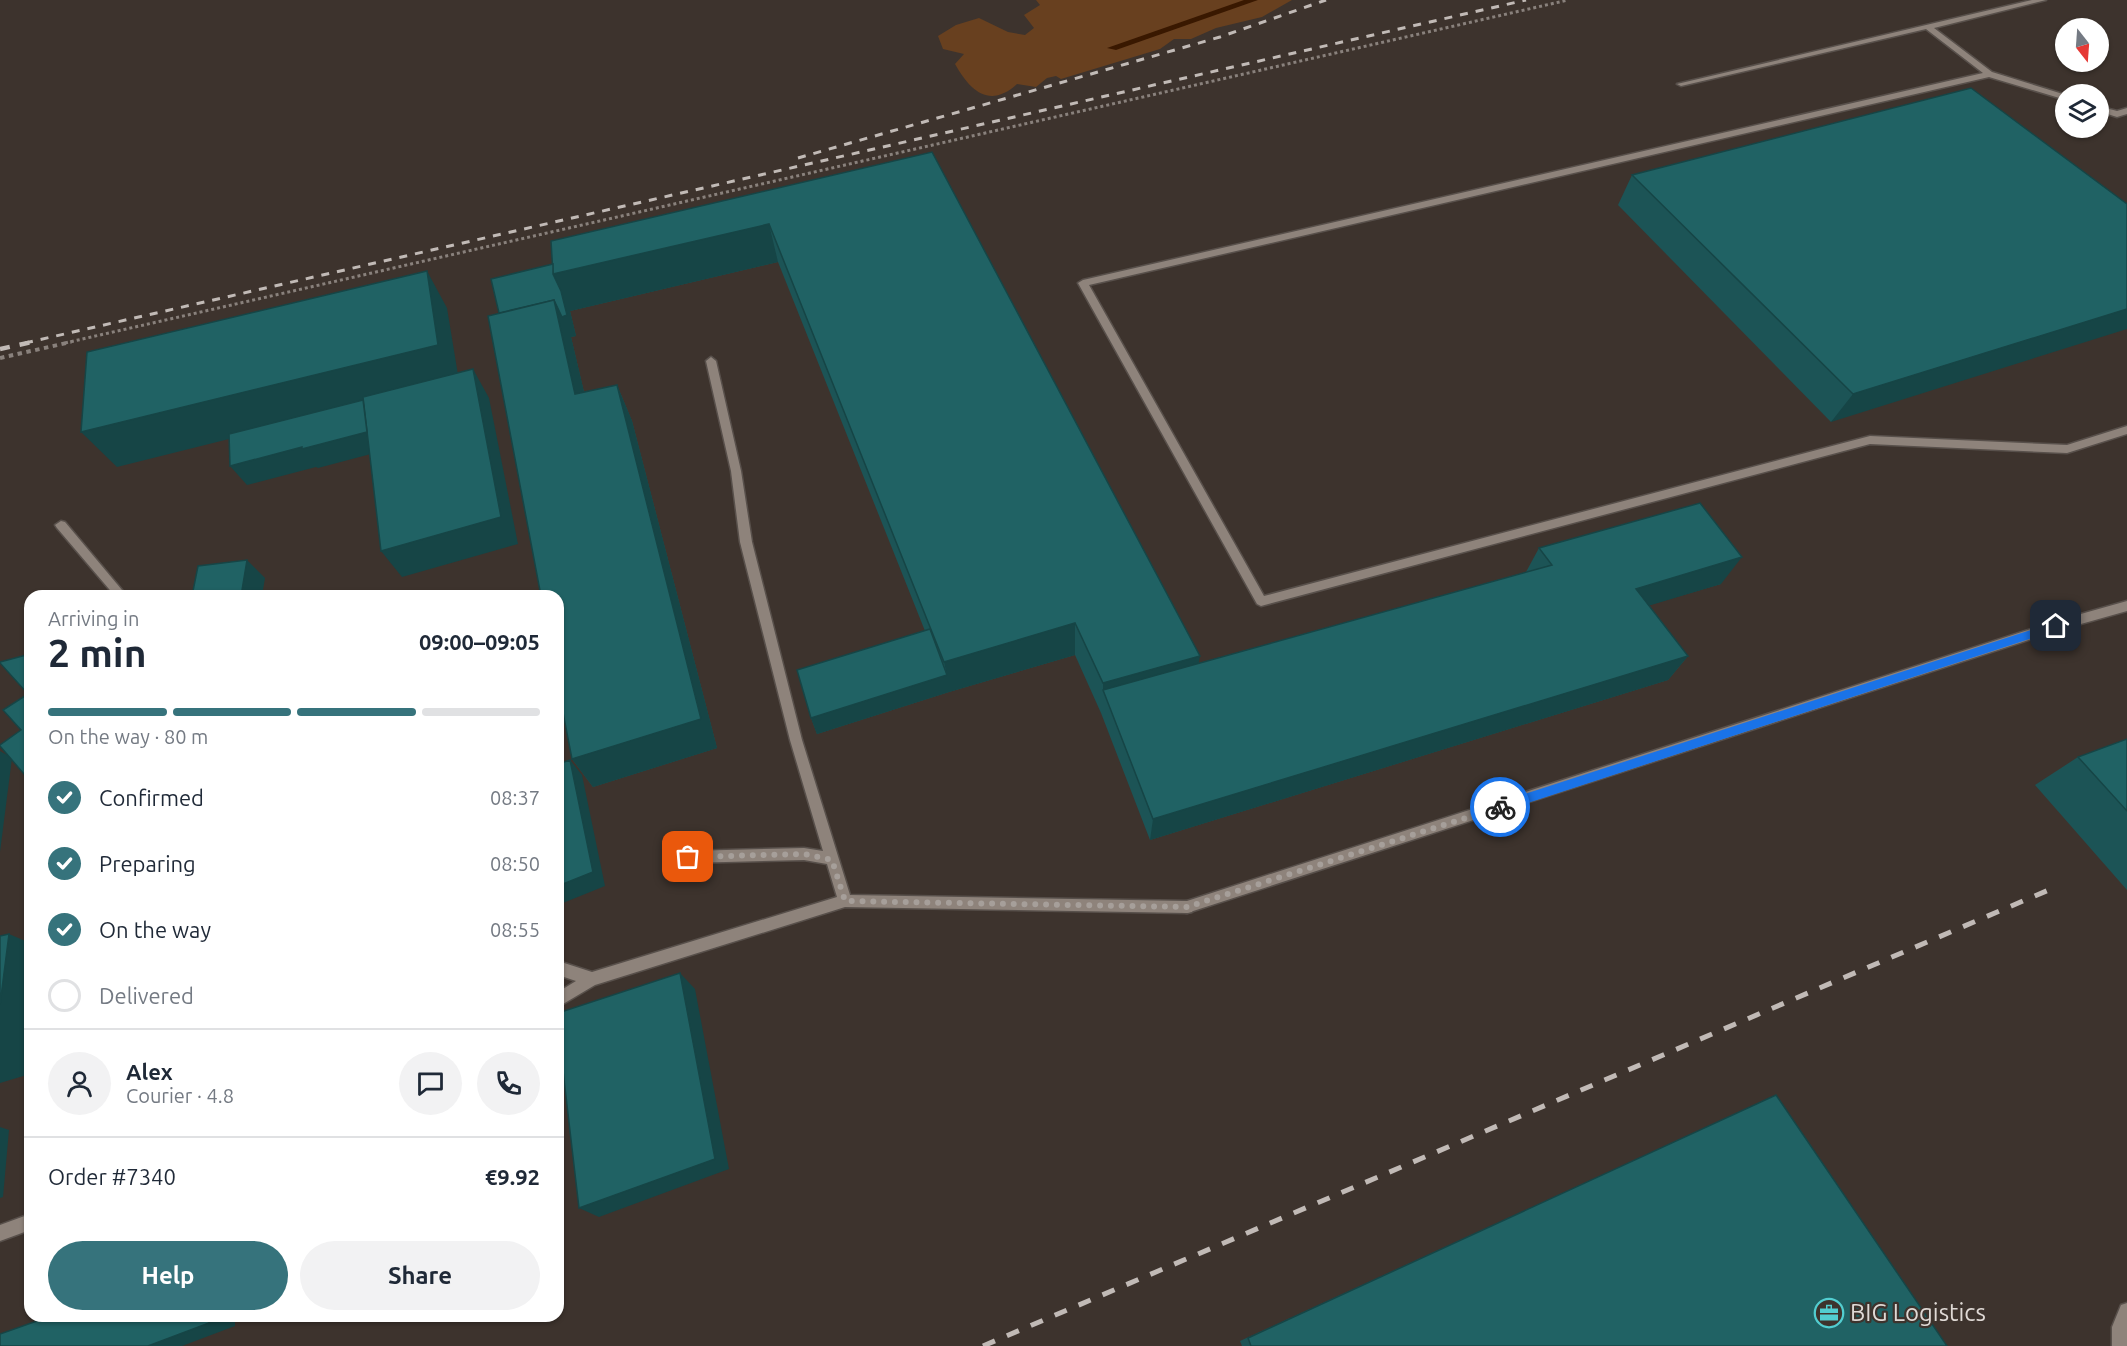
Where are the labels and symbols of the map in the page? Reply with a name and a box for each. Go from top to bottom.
north arrow [2055,18,2109,72]
pin [2030,600,2081,651]
courier [1470,777,1530,837]
pin [662,831,713,882]
office icon: BIG Logistics [1813,1297,1845,1329]
place label: BIG Logistics [1850,1299,1986,1326]

